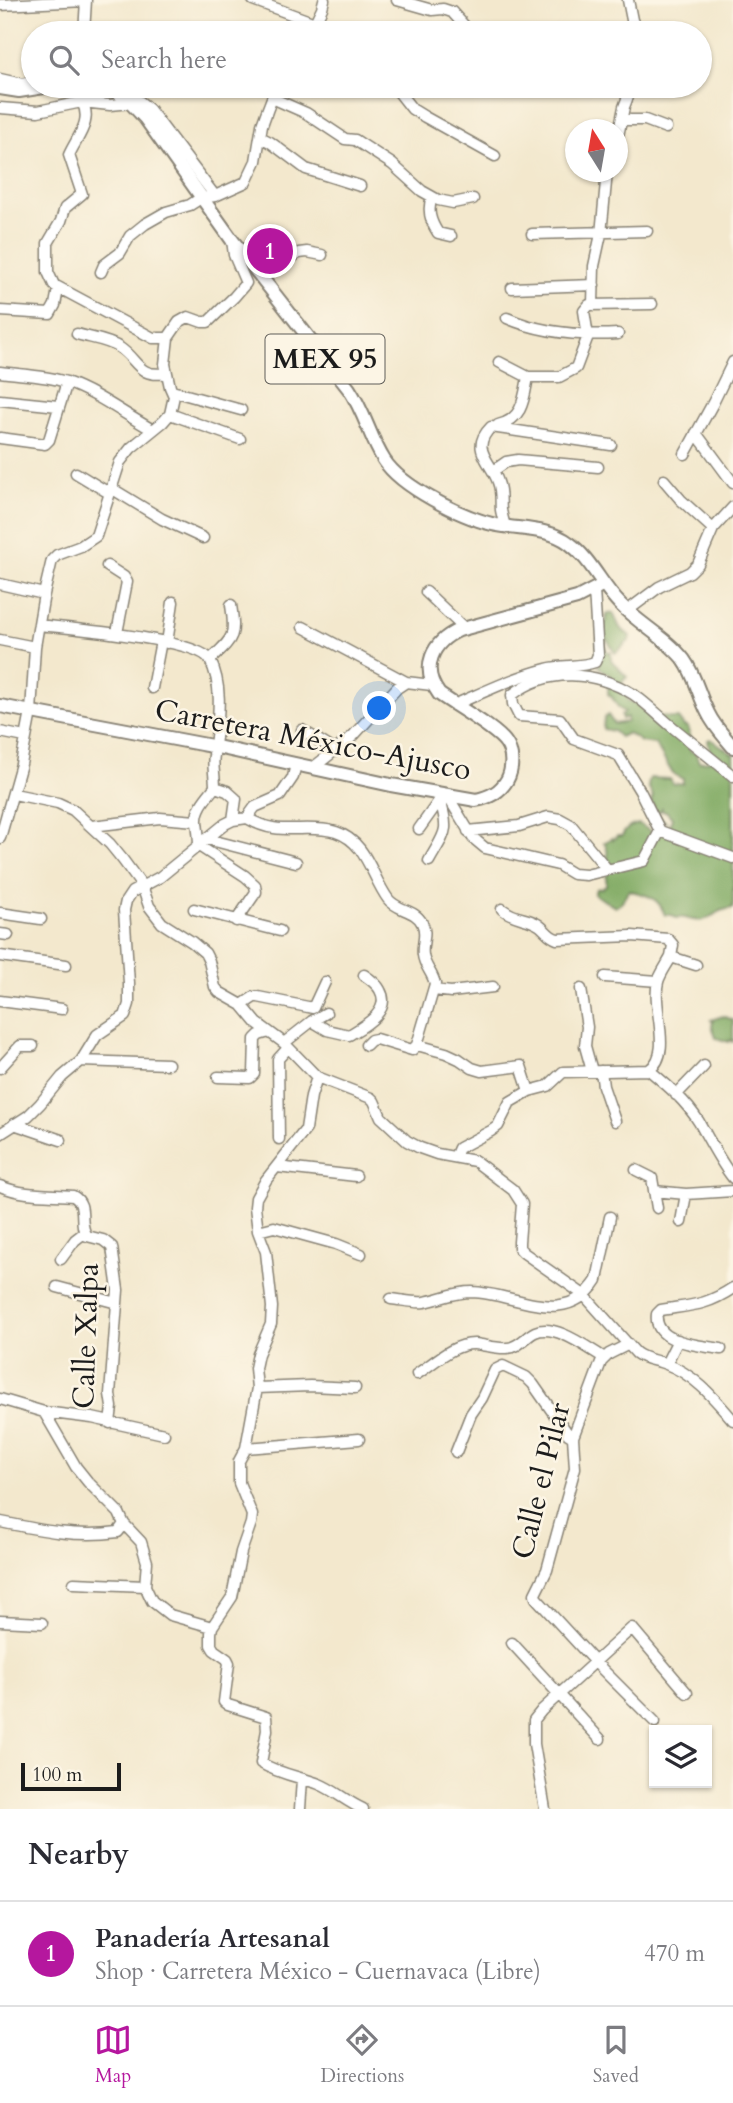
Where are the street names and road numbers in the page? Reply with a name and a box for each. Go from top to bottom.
road number: MEX 95 [266,334,384,384]
street label: Carretera México-Ajusco [151,689,475,791]
street label: Calle Xalpa [63,1262,109,1410]
street label: Calle el Pilar [502,1398,580,1564]

